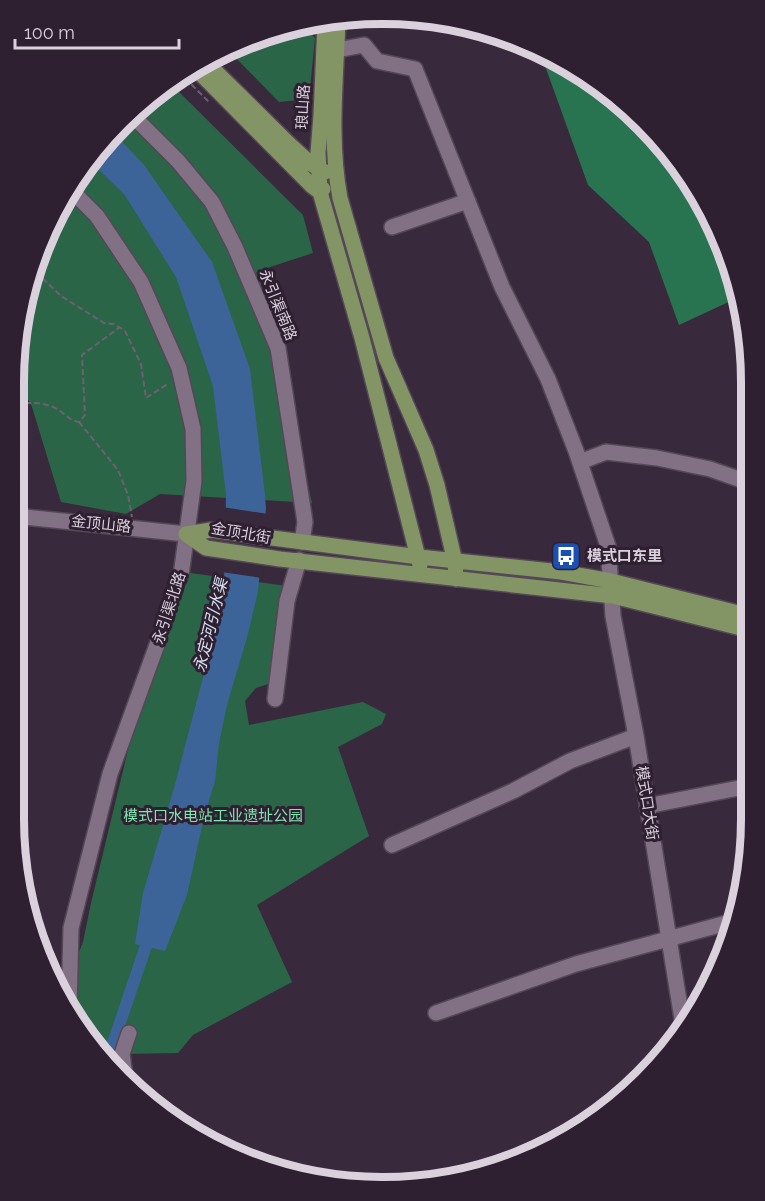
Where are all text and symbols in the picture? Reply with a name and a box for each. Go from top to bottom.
scale bar [15,12,178,50]
text: 100 m [24,22,75,43]
street label: 琅山路 [293,84,313,130]
street label: 永引渠南路 [256,267,300,343]
street label: 金顶山路 [70,512,132,536]
street label: 金顶北街 [210,519,272,547]
bus stop icon: 模式口东里 [550,540,582,572]
place label: 模式口东里 [587,547,662,565]
street label: 永引渠北路 [149,570,189,646]
water label: 永定河引水渠 [190,574,232,674]
street label: 模式口大街 [632,765,662,841]
park label: 模式口水电站工业遗址公园 [123,807,303,825]

